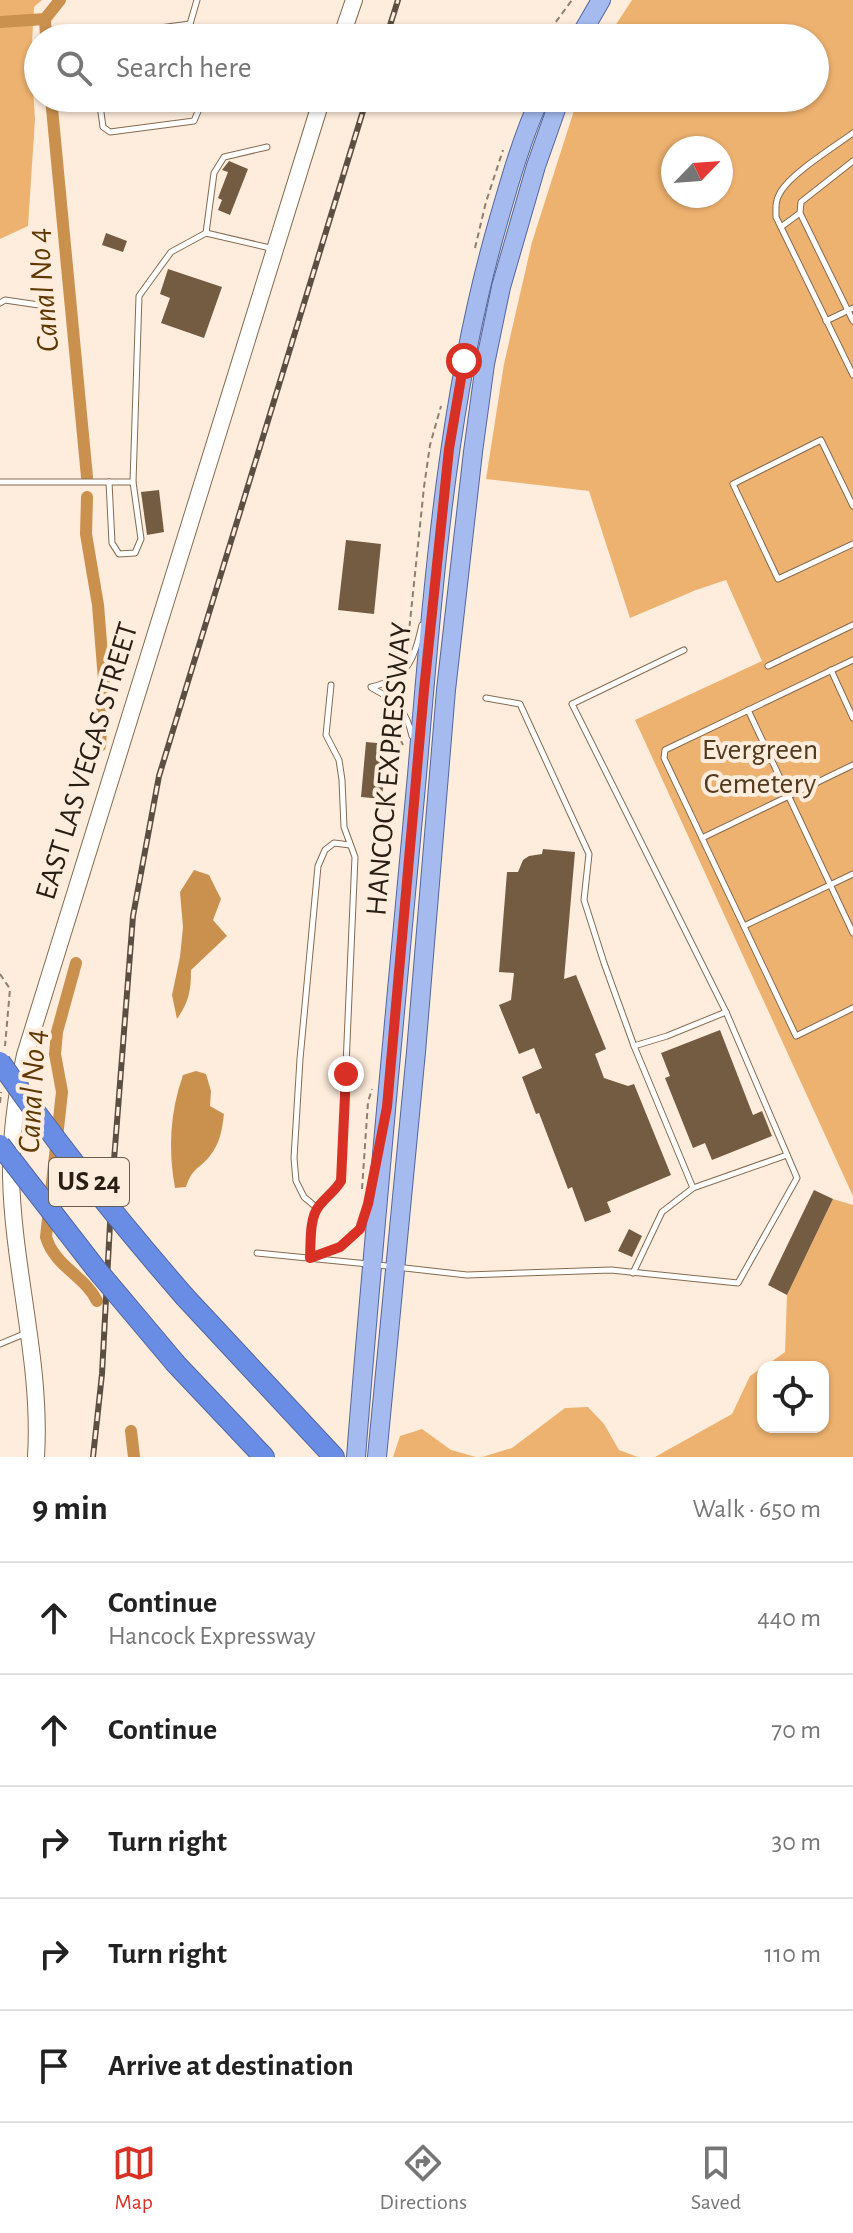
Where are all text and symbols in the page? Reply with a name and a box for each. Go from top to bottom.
search box [24,24,829,112]
icon: search [52,46,96,90]
text: Search here [116,53,252,83]
north arrow [661,136,733,208]
water label: Canal No 4 [22,227,64,353]
route start [446,343,482,379]
street label: EAST LAS VEGAS STREET [31,619,144,903]
street label: HANCOCK EXPRESSWAY [361,621,417,917]
park label: Evergreen Cemetery [702,735,818,799]
water label: Canal No 4 [13,1028,51,1154]
route end [328,1056,364,1092]
road number: US 24 [49,1158,129,1206]
map controls [757,1361,829,1433]
button: locate [757,1361,829,1433]
text: 9 min [32,1492,108,1526]
text: Walk · 650 m [692,1496,821,1522]
text: Continue [108,1588,217,1618]
icon: ahead [32,1596,76,1640]
text: 440 m [757,1605,821,1631]
text: Hancock Expressway [108,1623,316,1649]
icon: ahead [32,1708,76,1752]
text: Continue [108,1715,217,1745]
text: 70 m [771,1717,821,1743]
icon: right [32,1820,76,1864]
text: Turn right [108,1827,227,1857]
text: 30 m [771,1829,821,1855]
icon: right [32,1932,76,1976]
text: Turn right [108,1939,227,1969]
text: 110 m [764,1941,821,1967]
icon: arrive [32,2044,76,2088]
text: Arrive at destination [108,2051,354,2081]
tab: Map [112,2141,156,2215]
tab: Directions [379,2141,467,2215]
tab: Saved [691,2141,741,2215]

